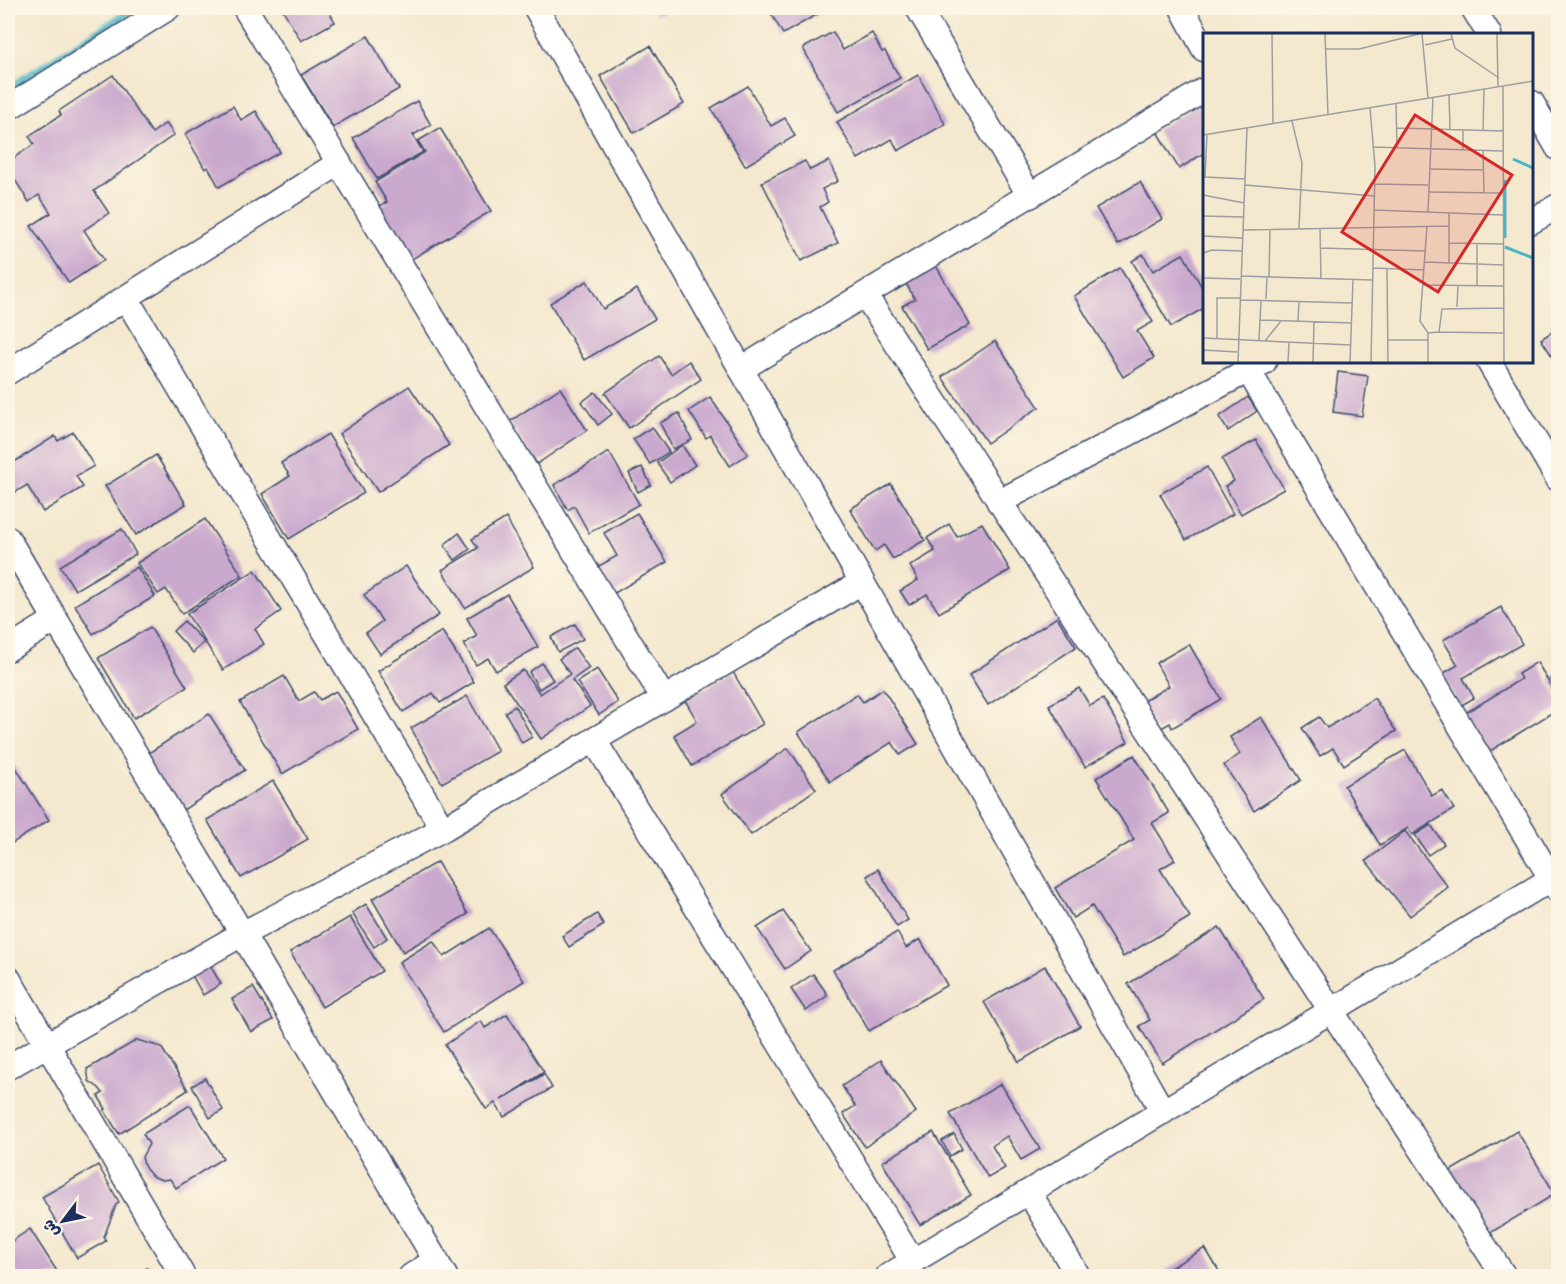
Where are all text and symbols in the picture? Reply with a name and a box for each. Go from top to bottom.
inset map [1203,33,1533,363]
north arrow [33,1191,93,1251]
text: ش [36,1216,63,1242]

